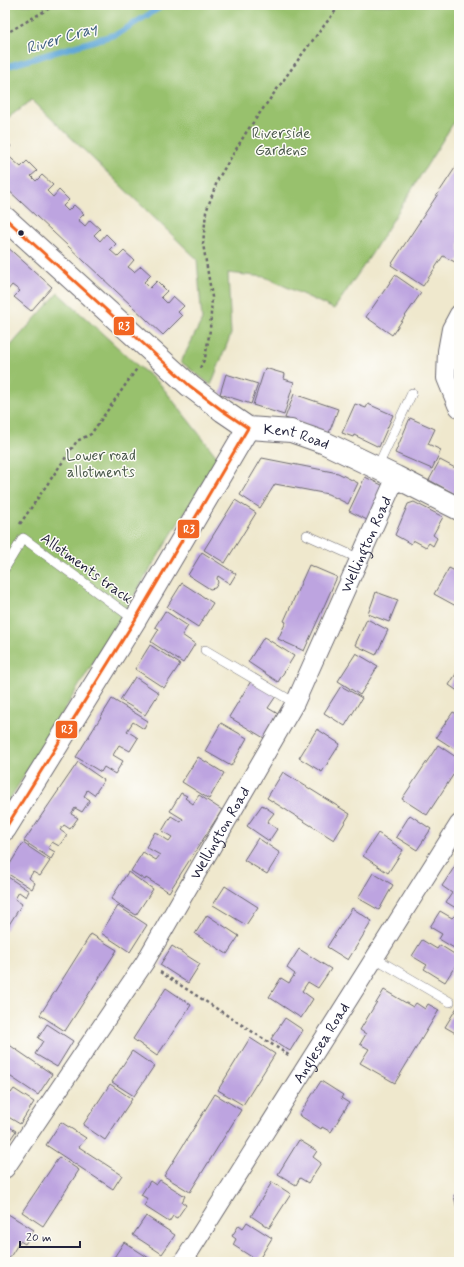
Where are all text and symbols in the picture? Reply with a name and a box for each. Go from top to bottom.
water label: River Cray [23,17,101,59]
park label: Riverside Gardens [252,124,310,161]
unlabelled marker [16,228,26,238]
line badge: R3 [113,316,135,336]
text: R3 [118,320,130,334]
street label: Kent Road [263,420,333,455]
park label: Lower road allotments [66,446,136,483]
street label: Wellington Road [337,493,397,596]
line badge: R3 [177,519,200,539]
text: R3 [183,523,195,537]
street label: Allotments track [36,529,137,609]
line badge: R3 [55,720,78,739]
text: R3 [61,723,73,737]
street label: Wellington Road [186,784,255,883]
street label: Anglesea Road [289,999,355,1087]
scale bar [20,1223,80,1249]
text: 20 m [26,1230,52,1246]

